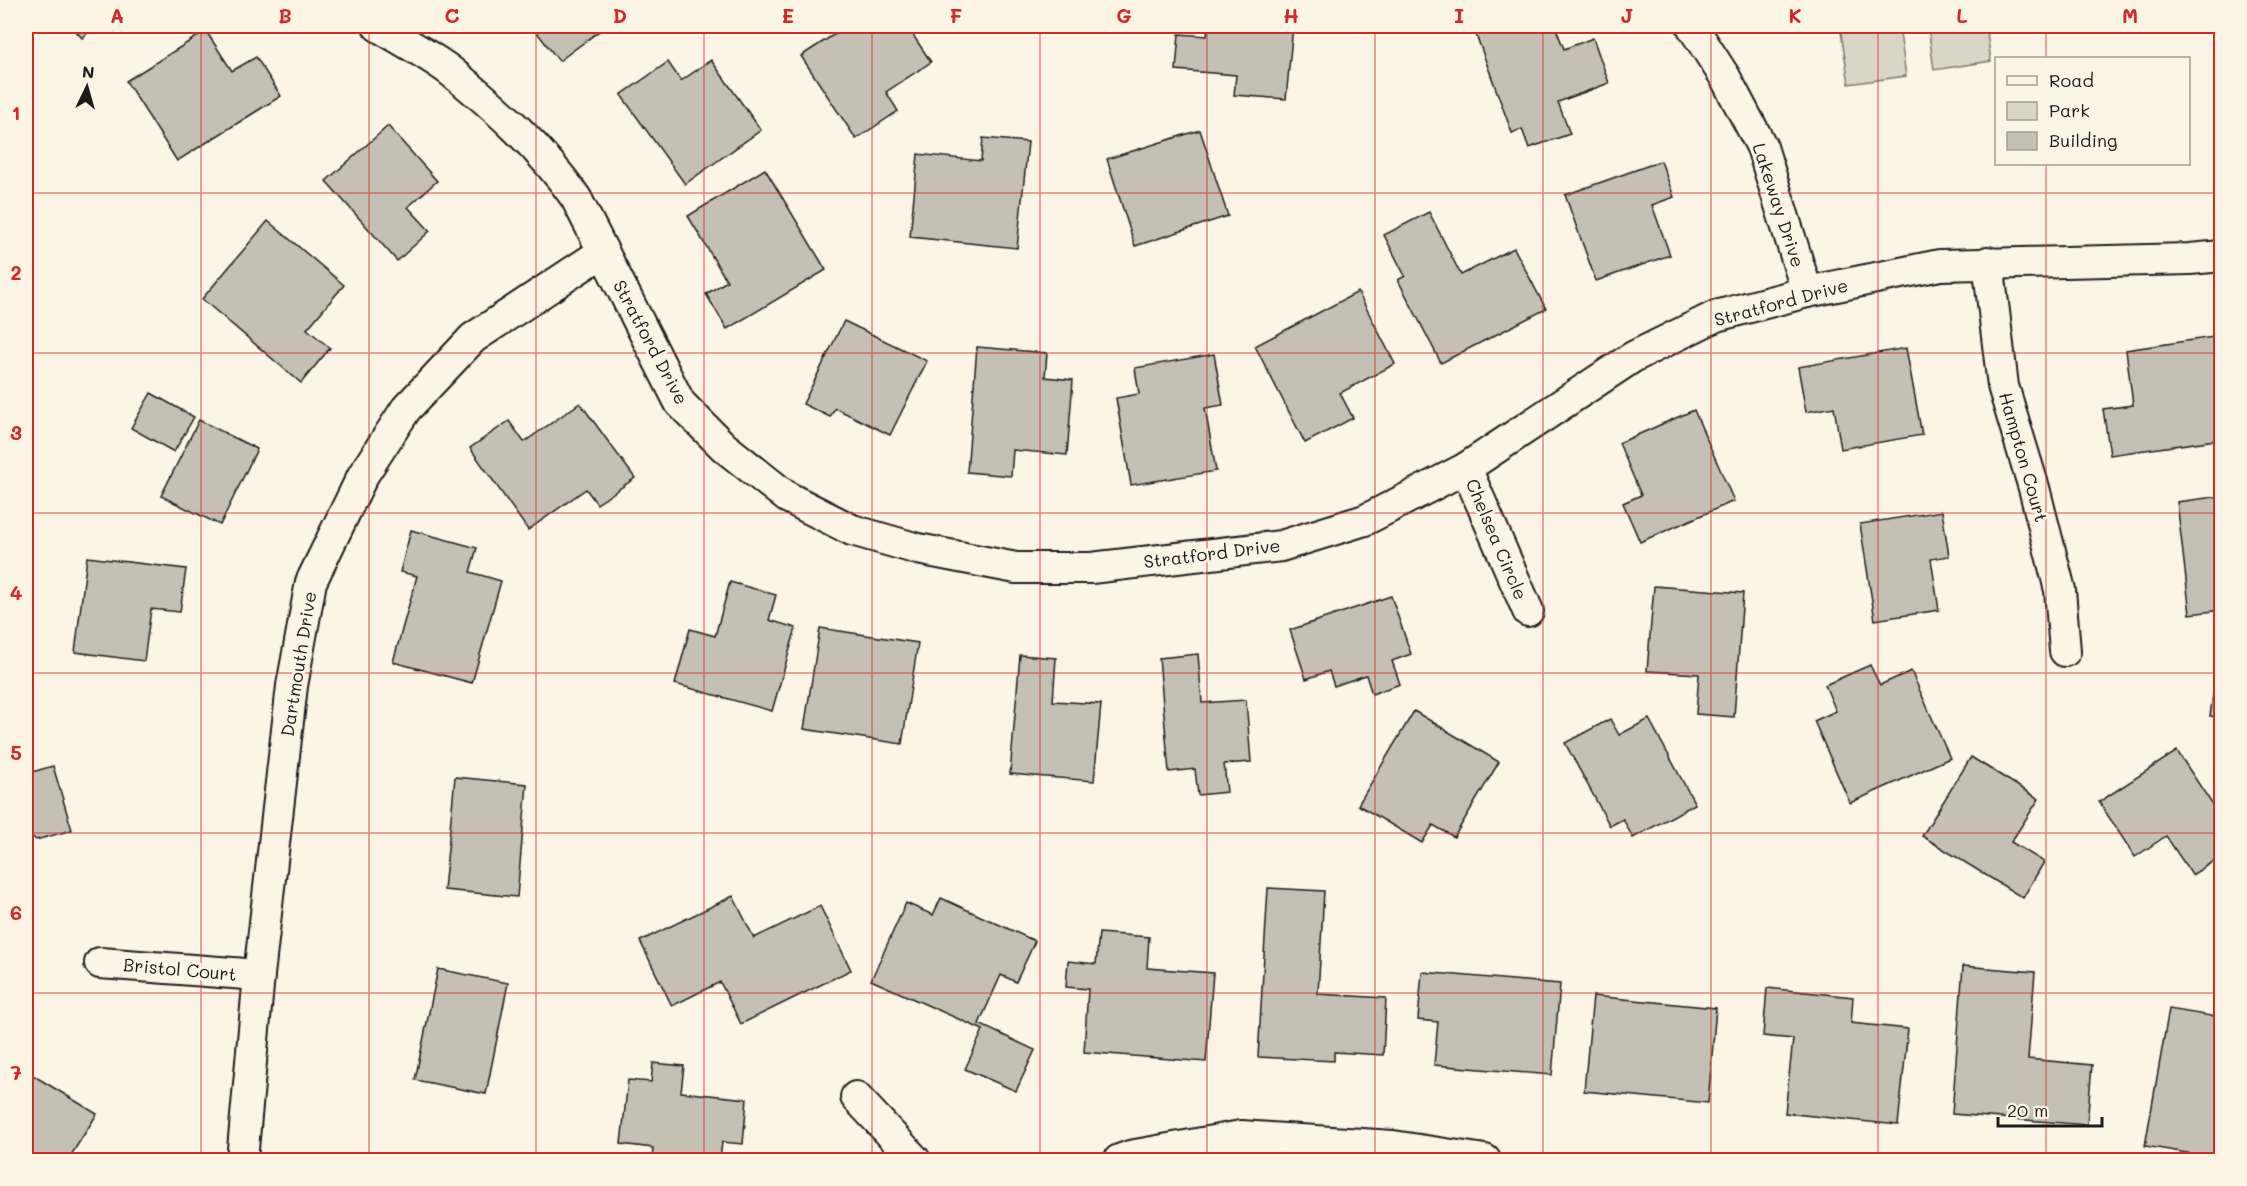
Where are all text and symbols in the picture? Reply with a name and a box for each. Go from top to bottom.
text: A [110,2,124,28]
text: B [278,2,292,28]
text: C [445,2,460,28]
text: D [613,2,627,28]
text: E [782,2,794,28]
text: F [950,2,963,28]
text: G [1116,2,1132,28]
text: H [1283,2,1299,28]
text: I [1454,2,1464,28]
text: J [1620,2,1634,28]
text: K [1788,2,1802,28]
text: L [1956,2,1968,28]
text: M [2122,2,2138,28]
north arrow [57,57,117,117]
legend [1995,57,2190,165]
text: N [81,61,95,83]
text: Road [2049,68,2094,92]
text: Park [2049,98,2090,122]
text: 1 [12,99,20,125]
text: Building [2049,128,2117,152]
street label: Lakeway Drive [1748,140,1810,270]
text: 2 [10,259,22,285]
street label: Stratford Drive [1711,273,1851,331]
street label: Stratford Drive [608,276,694,408]
street label: Hampton Court [1994,389,2054,525]
text: 3 [10,419,22,445]
street label: Chelsea Circle [1461,475,1533,603]
street label: Stratford Drive [1142,533,1282,573]
text: 4 [10,579,23,605]
street label: Dartmouth Drive [275,590,321,738]
text: 5 [10,739,22,765]
text: 6 [10,899,22,925]
street label: Bristol Court [122,952,238,986]
text: 7 [10,1059,22,1085]
scale bar [1998,1090,2102,1128]
text: 20 m [2007,1098,2048,1122]

